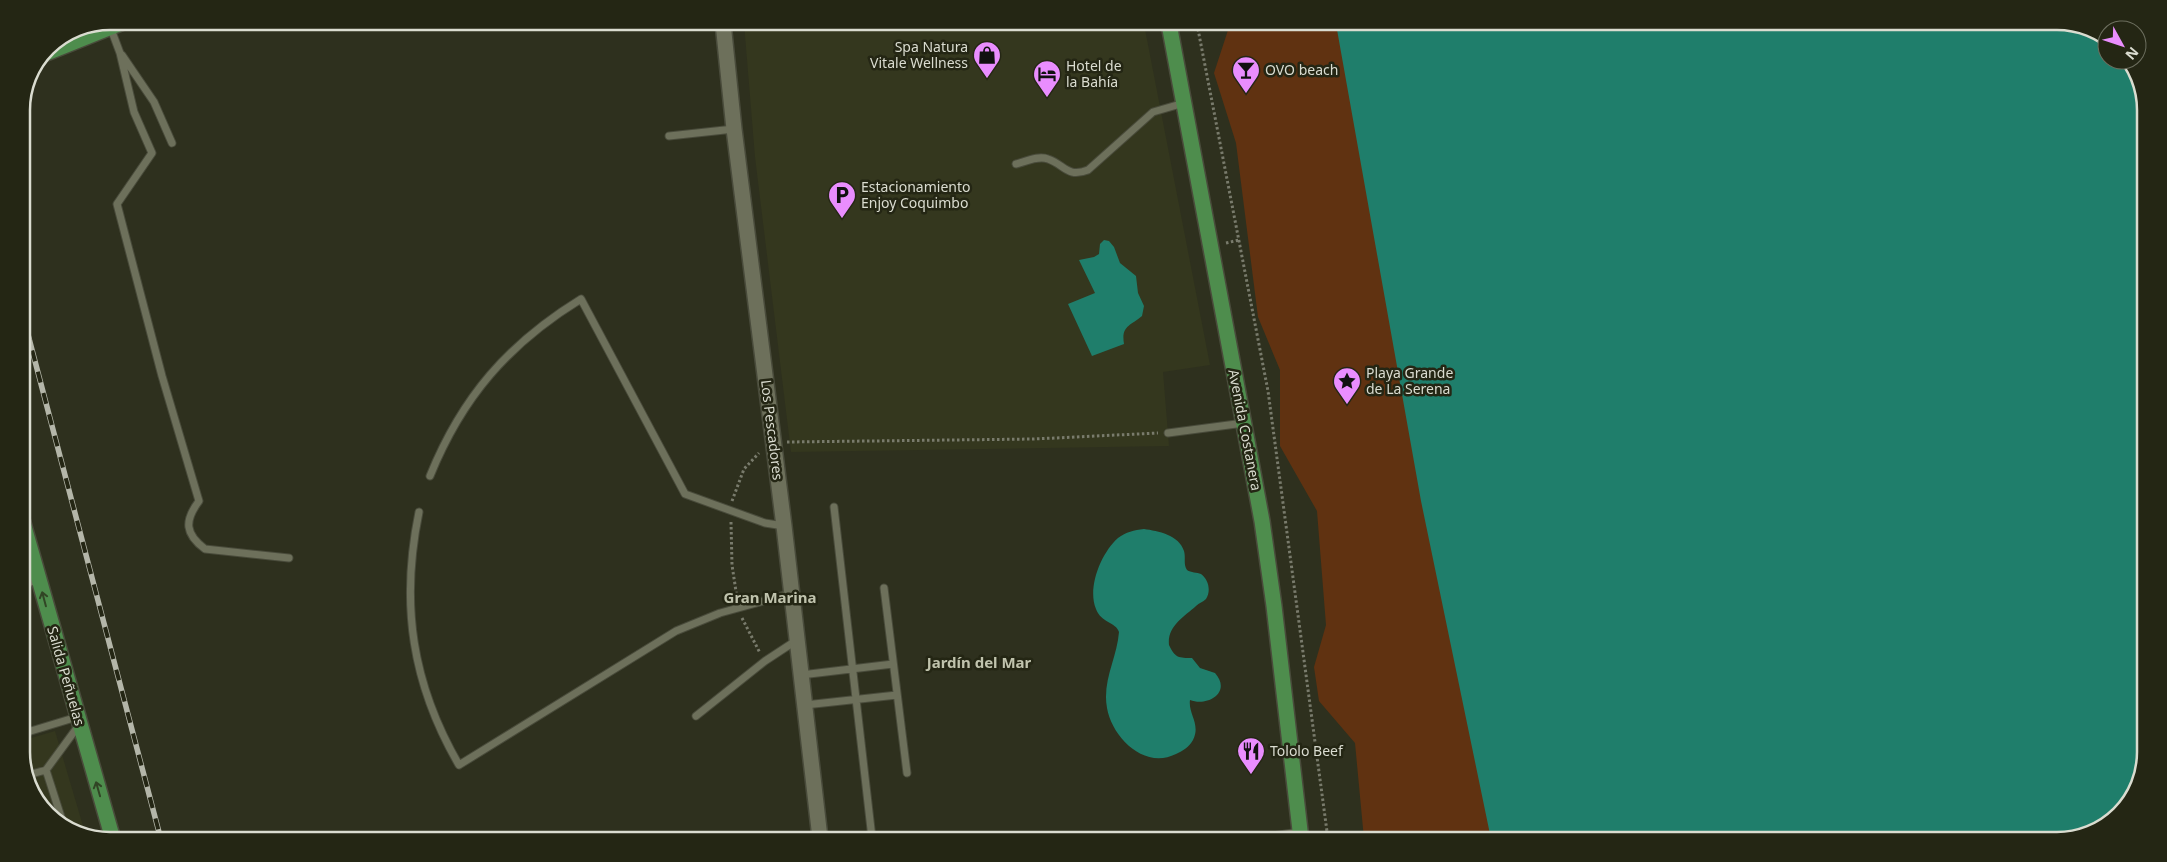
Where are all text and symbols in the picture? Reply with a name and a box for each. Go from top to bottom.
north arrow [2097,20,2147,70]
place label: Spa Natura Vitale Wellness [870,37,968,72]
shop icon: Spa Natura Vitale Wellness [972,40,1002,79]
text: N [2121,43,2143,64]
bar icon: OVO beach [1231,55,1261,94]
place label: Hotel de la Bahía [1066,56,1122,91]
hotel icon: Hotel de la Bahía [1032,59,1062,98]
place label: OVO beach [1265,60,1338,79]
place label: Estacionamiento Enjoy Coquimbo [861,177,970,212]
parking icon: Estacionamiento Enjoy Coquimbo [827,180,857,219]
place label: Playa Grande de La Serena [1366,363,1453,398]
place icon: Playa Grande de La Serena [1332,366,1362,405]
street label: Avenida Costanera [1224,368,1267,492]
street label: Los Pescadores [757,379,788,482]
district label: Gran Marina [724,587,816,607]
one-way arrow [39,592,49,608]
street label: Salida Peñuelas [43,624,90,728]
district label: Jardín del Mar [925,652,1032,672]
restaurant icon: Tololo Beef [1236,736,1266,775]
place label: Tololo Beef [1270,741,1344,760]
one-way arrow [92,782,102,798]

